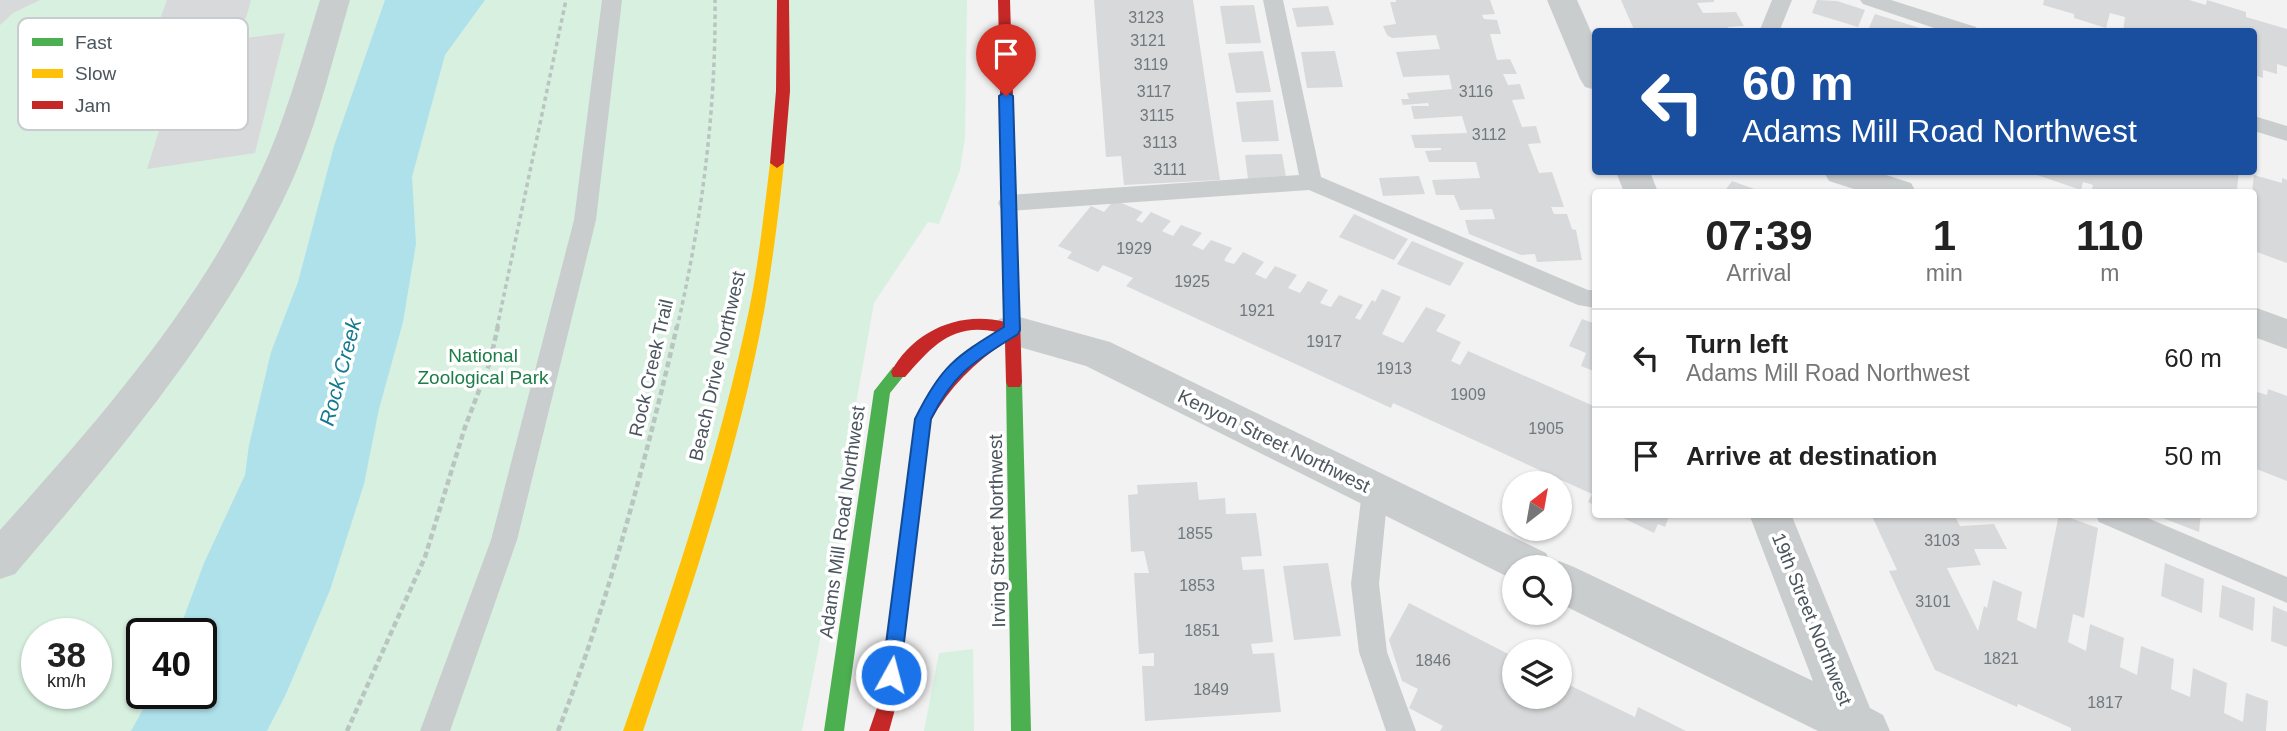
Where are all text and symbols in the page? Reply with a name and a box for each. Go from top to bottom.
house number: 3123 [1128,9,1164,26]
legend [18,18,248,130]
pin [976,24,1036,96]
text: Fast [75,32,113,53]
house number: 3121 [1130,32,1166,49]
icon: arrive [987,35,1025,73]
house number: 3119 [1134,56,1168,73]
icon: left [1627,56,1718,147]
text: 60 m [1742,56,1854,110]
text: Slow [75,63,116,84]
house number: 3117 [1137,83,1171,100]
house number: 3116 [1459,83,1493,100]
text: Jam [75,95,111,116]
house number: 3115 [1140,107,1174,124]
text: Adams Mill Road Northwest [1742,113,2137,149]
house number: 3112 [1472,126,1506,143]
house number: 3113 [1143,134,1177,151]
house number: 3111 [1153,161,1187,178]
text: 07:39 [1705,212,1813,259]
text: 1 [1933,212,1956,259]
text: 110 [2076,212,2144,259]
house number: 1929 [1116,240,1152,257]
text: Arrival [1726,260,1791,286]
text: min [1926,260,1963,286]
text: m [2100,260,2120,286]
street label: Beach Drive Northwest [685,268,749,463]
house number: 1925 [1174,273,1210,290]
street label: Rock Creek Trail [625,297,677,439]
house number: 1921 [1239,302,1275,319]
water label: Rock Creek [315,315,366,428]
text: Turn left [1686,329,1788,359]
house number: 1917 [1306,333,1342,350]
icon: left [1627,339,1665,377]
text: 60 m [2164,343,2222,373]
park label: National Zoological Park [418,345,549,388]
house number: 1913 [1376,360,1412,377]
text: Adams Mill Road Northwest [1686,360,1970,386]
street label: Kenyon Street Northwest [1174,385,1374,497]
house number: 1909 [1450,386,1486,403]
street label: Adams Mill Road Northwest [815,404,869,640]
house number: 1905 [1528,420,1564,437]
street label: Irving Street Northwest [985,433,1009,628]
icon: arrive [1627,437,1665,475]
text: Arrive at destination [1686,441,1937,471]
text: 50 m [2164,441,2222,471]
north arrow [1502,471,1572,541]
map controls [1502,471,1572,709]
house number: 1855 [1177,525,1213,542]
street label: 19th Street Northwest [1768,530,1856,709]
house number: 3103 [1924,532,1960,549]
button: search [1502,555,1572,625]
house number: 1853 [1179,577,1215,594]
house number: 3101 [1915,593,1951,610]
speed limit sign: 40 [126,618,217,709]
house number: 1851 [1184,622,1220,639]
text: 38 [47,635,86,674]
position arrow [854,638,928,712]
button: layers [1502,639,1572,709]
house number: 1821 [1983,650,2019,667]
house number: 1846 [1415,652,1451,669]
text: km/h [47,671,86,691]
house number: 1849 [1193,681,1229,698]
house number: 1817 [2087,694,2123,711]

